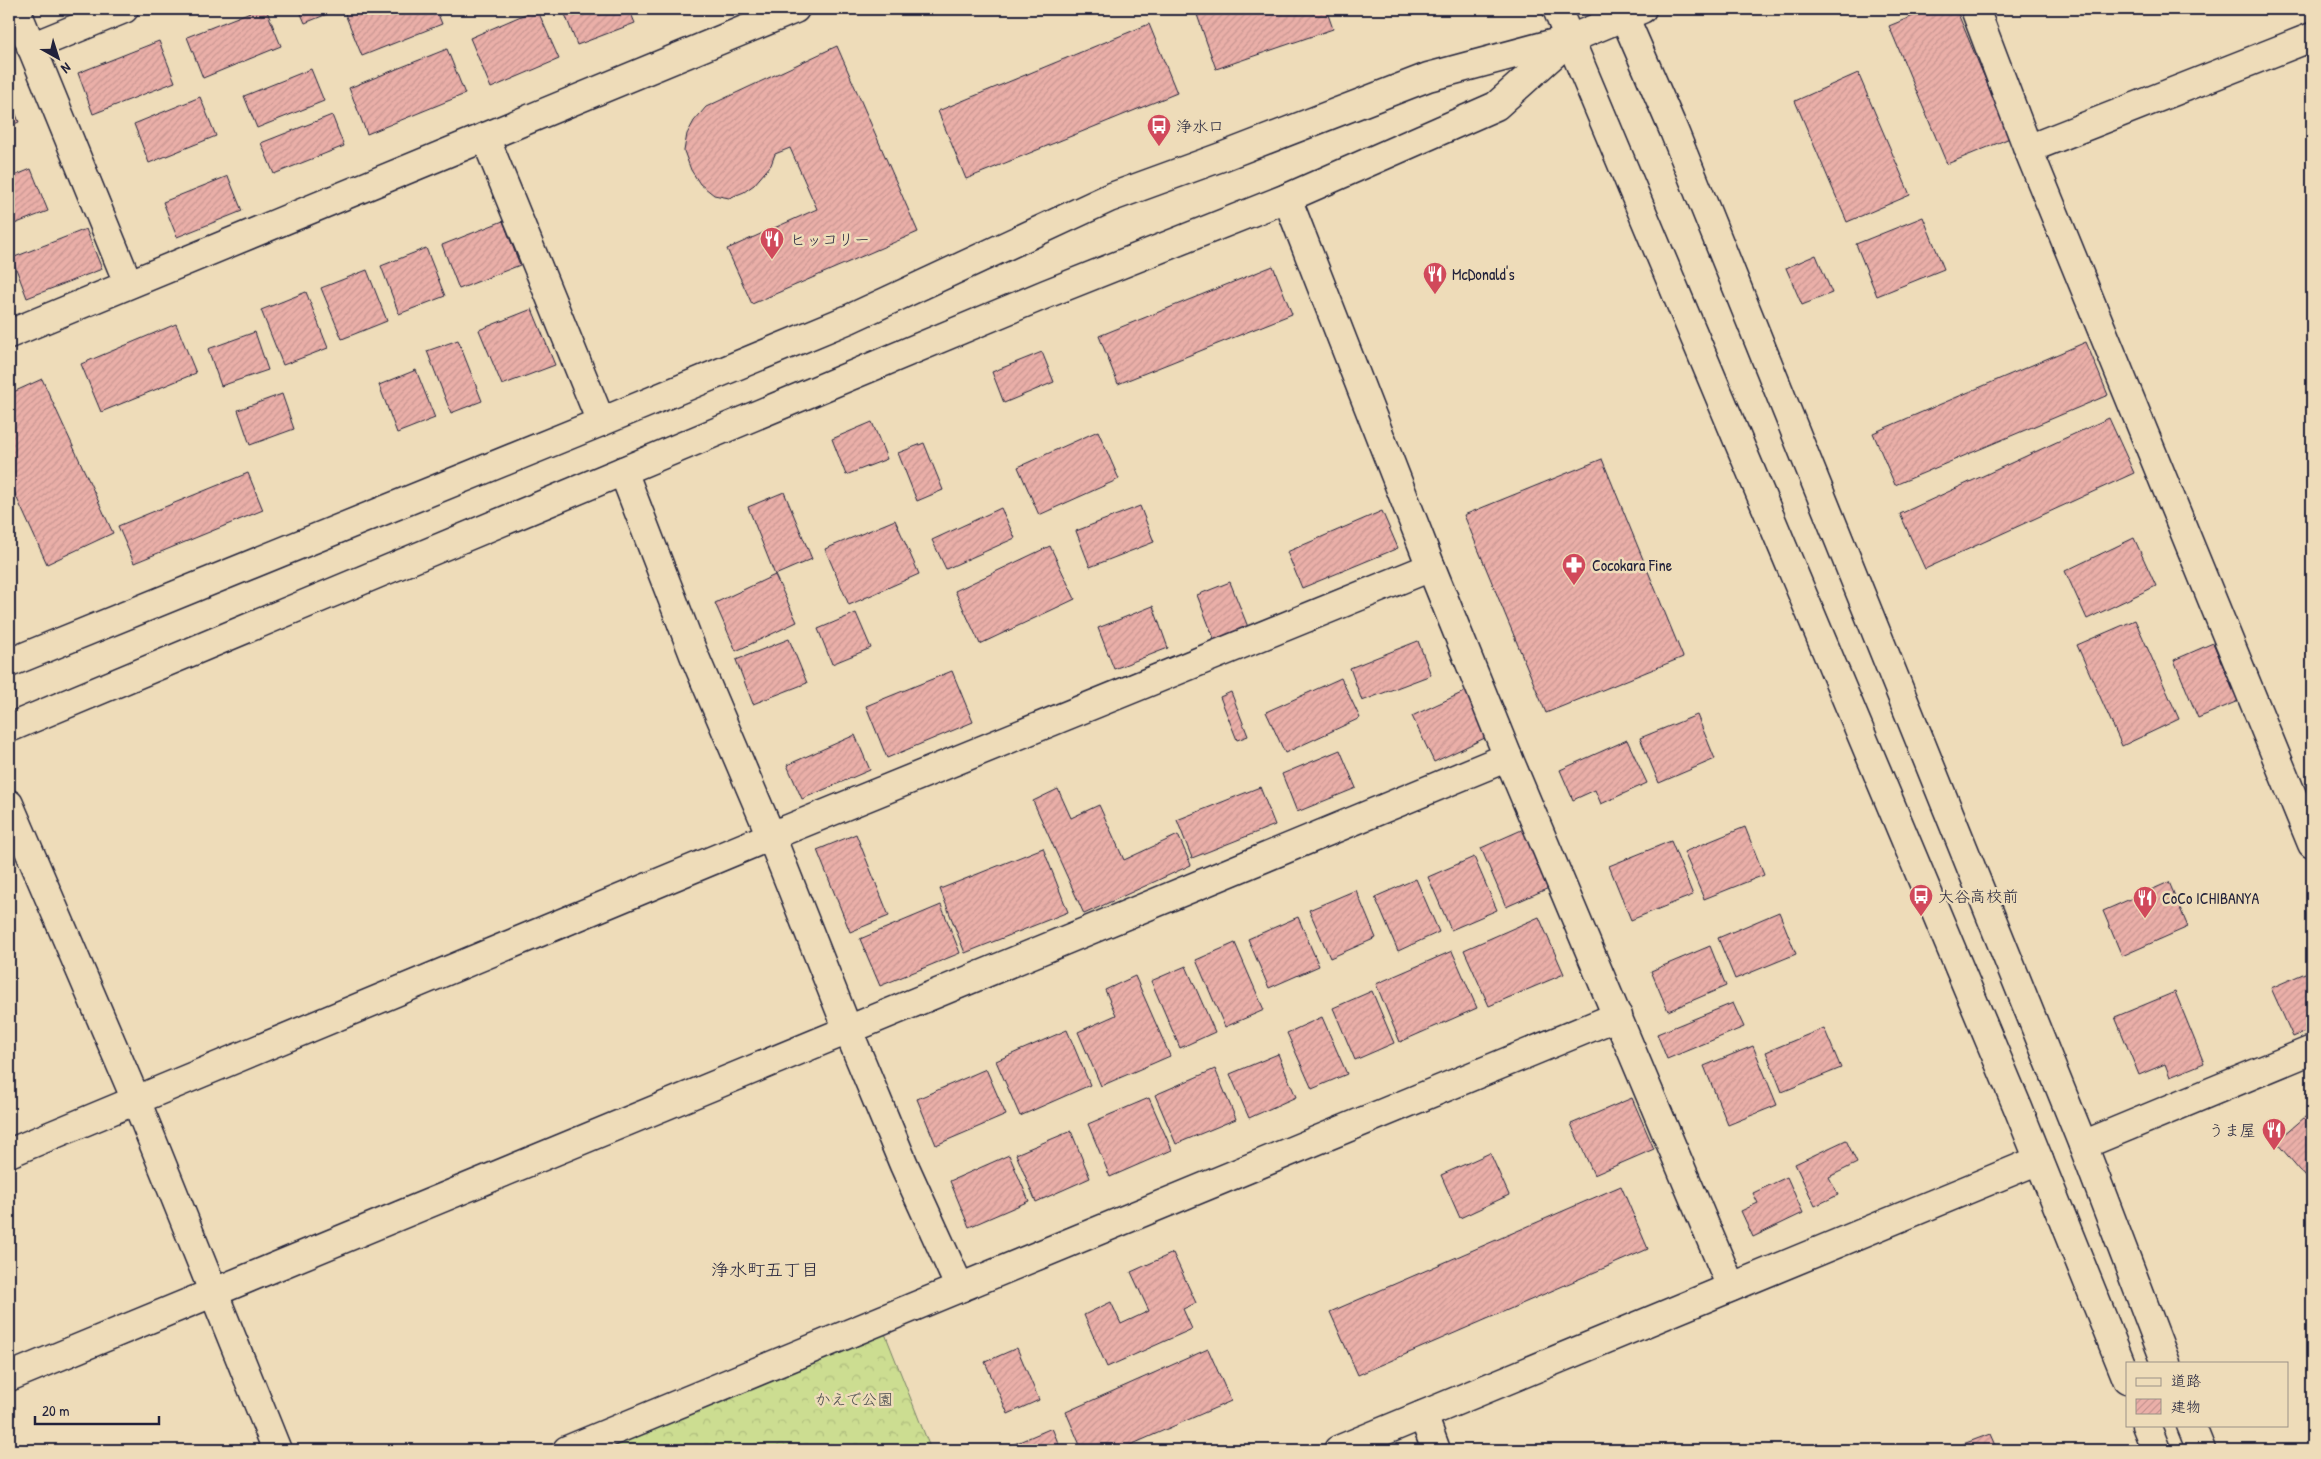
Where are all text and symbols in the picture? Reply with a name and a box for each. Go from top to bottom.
north arrow [32,32,82,82]
text: N [57,59,75,79]
bus stop icon: 浄水口 [1146,113,1172,147]
place label: 浄水口 [1176,115,1224,137]
restaurant icon: ヒッコリー [759,226,785,260]
place label: ヒッコリー [790,228,870,250]
restaurant icon: McDonald's [1422,261,1448,295]
place label: McDonald's [1452,263,1515,285]
pharmacy icon: Cocokara Fine [1561,552,1587,586]
place label: Cocokara Fine [1592,554,1673,576]
bus stop icon: 大谷高校前 [1908,883,1934,917]
place label: 大谷高校前 [1938,885,2018,907]
restaurant icon: CoCo ICHIBANYA [2132,885,2158,919]
place label: CoCo ICHIBANYA [2162,887,2259,909]
restaurant icon: うま屋 [2261,1117,2287,1151]
place label: うま屋 [2208,1119,2256,1141]
district label: 浄水町五丁目 [711,1257,819,1282]
legend [2126,1362,2288,1426]
text: 道路 [2171,1370,2201,1391]
park label: かえで公園 [815,1388,893,1410]
scale bar [35,1394,159,1426]
text: 建物 [2171,1396,2201,1417]
text: 20 m [42,1400,69,1421]

